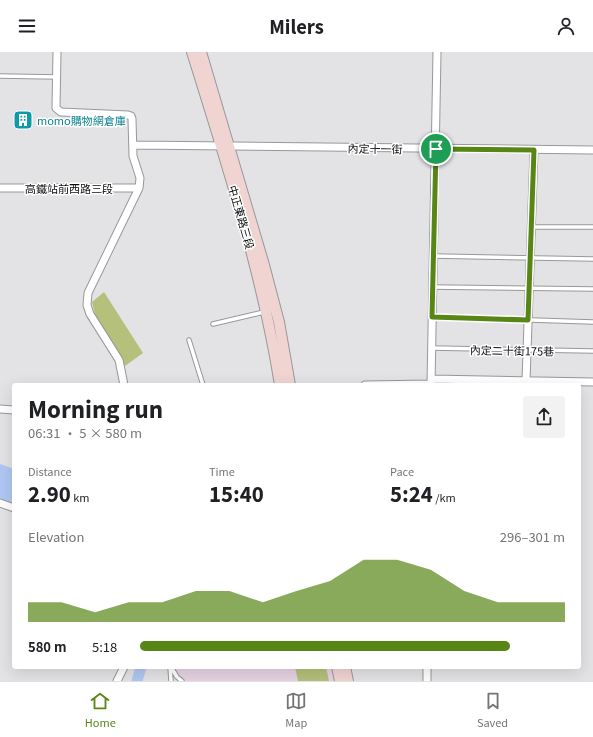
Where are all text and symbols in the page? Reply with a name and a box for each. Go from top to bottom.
text: Milers [269,13,324,39]
icon: menu [16,15,38,37]
icon: person [555,15,577,37]
building icon: momo購物網倉庫 [12,109,34,131]
place label: momo購物網倉庫 [37,112,126,128]
pin [419,132,453,166]
icon: arrive [425,138,447,160]
street label: 內定十一街 [347,140,403,156]
street label: 高鐵站前西路三段 [25,180,113,196]
street label: 中正東路三段 [225,183,259,251]
street label: 內定二十街175巷 [470,341,554,359]
text: Morning run [28,392,163,424]
button: share [523,396,565,438]
text: 06:31 · 5 × 580 m [28,423,142,442]
text: Distance [28,463,72,479]
text: Time [209,463,235,479]
text: Pace [390,463,414,479]
text: 2.90 [28,479,71,508]
text: 15:40 [209,479,264,508]
text: 5:24 [390,479,433,508]
text: km [71,489,89,505]
text: /km [433,489,456,505]
text: Elevation [28,527,84,546]
text: 296–301 m [500,527,565,546]
text: 580 m [28,637,67,656]
text: 5:18 [92,637,117,656]
tab: Home [85,690,116,730]
tab: Map [285,690,307,730]
tab: Saved [477,690,508,730]

